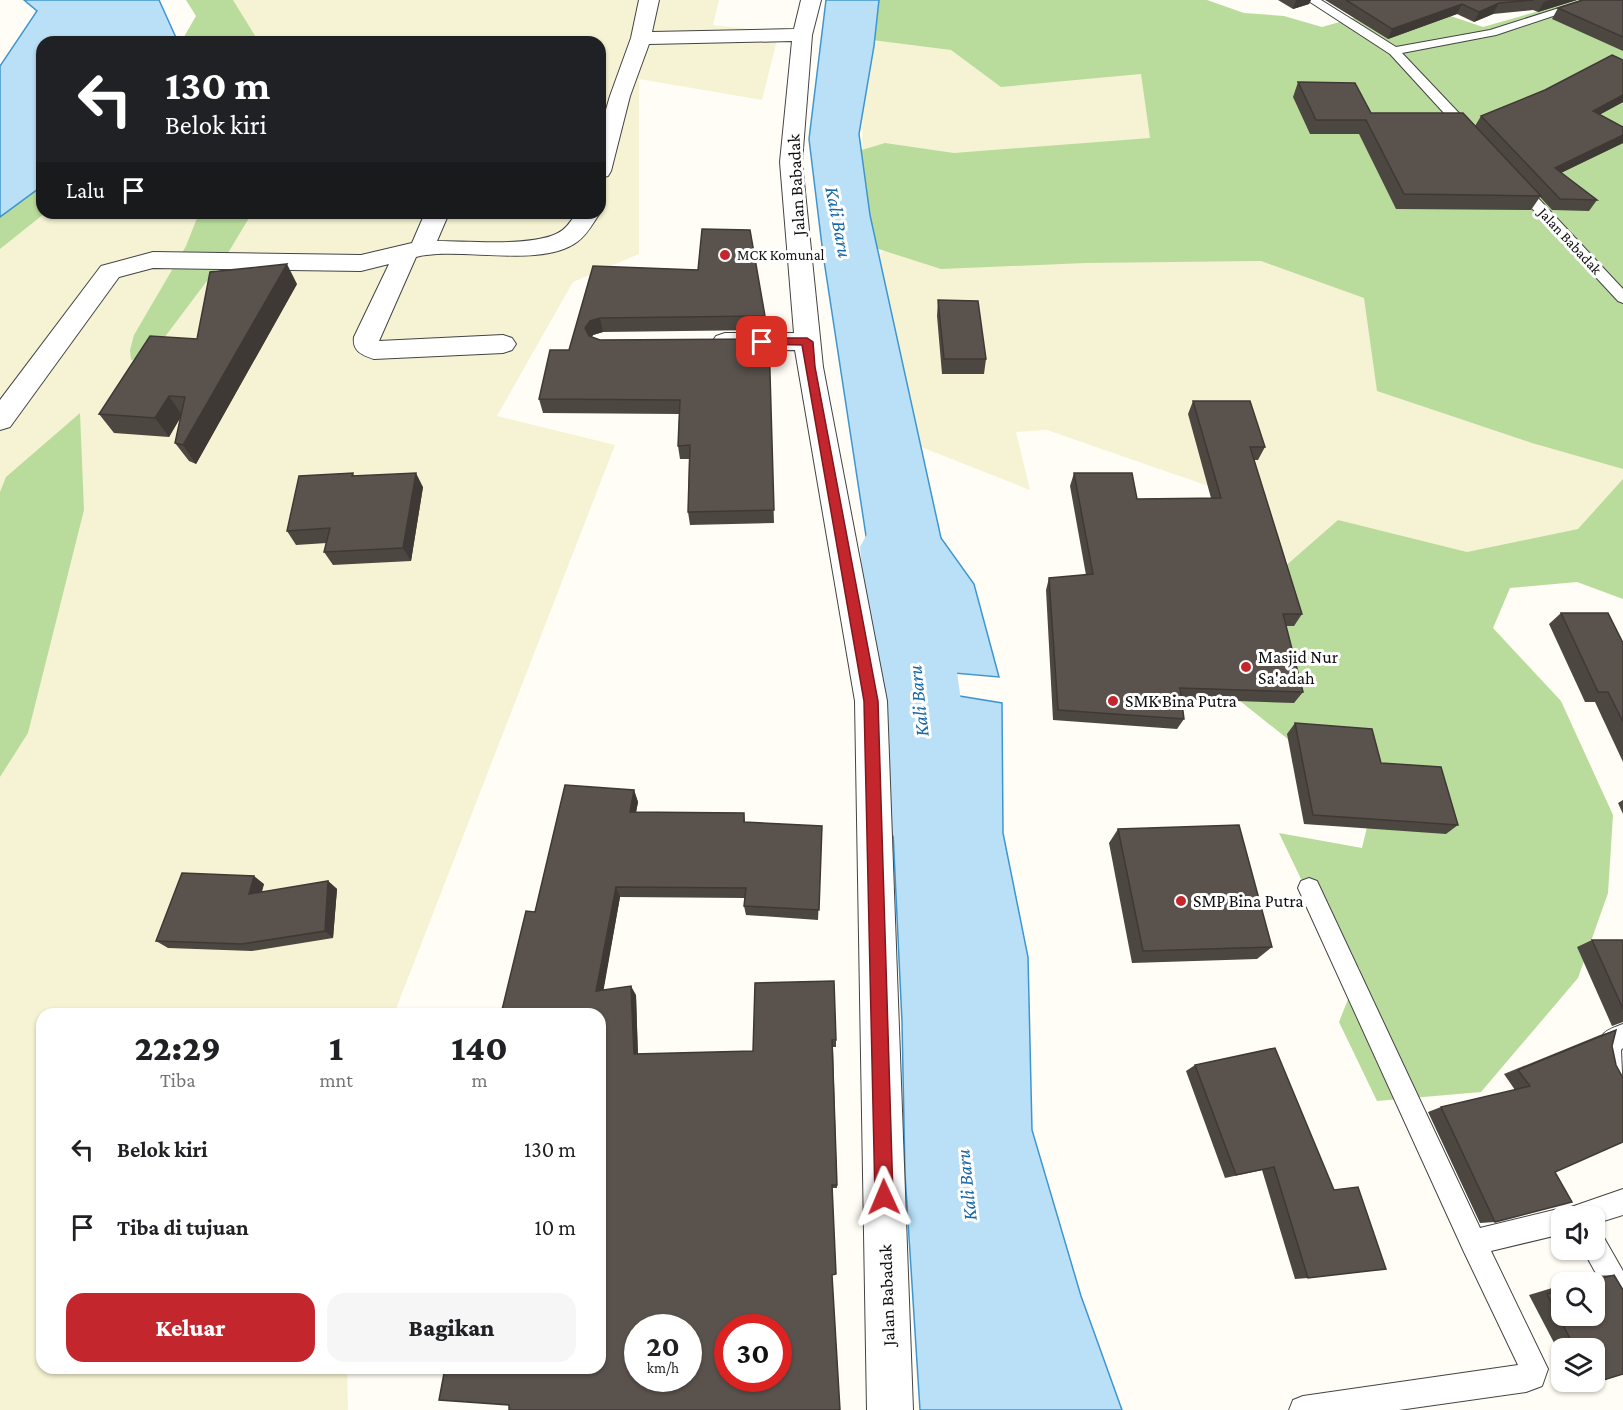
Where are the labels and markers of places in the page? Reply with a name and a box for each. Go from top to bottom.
place label: MCK Komunal [737,247,825,263]
marker: MCK Komunal [718,248,732,262]
pin [736,316,787,367]
place label: Masjid Nur Sa'adah [1258,647,1339,688]
marker: Masjid Nur Sa'adah [1239,660,1253,674]
place label: SMK Bina Putra [1125,691,1237,711]
marker: SMK Bina Putra [1106,694,1120,708]
place label: SMP Bina Putra [1193,891,1304,911]
marker: SMP Bina Putra [1174,894,1188,908]

